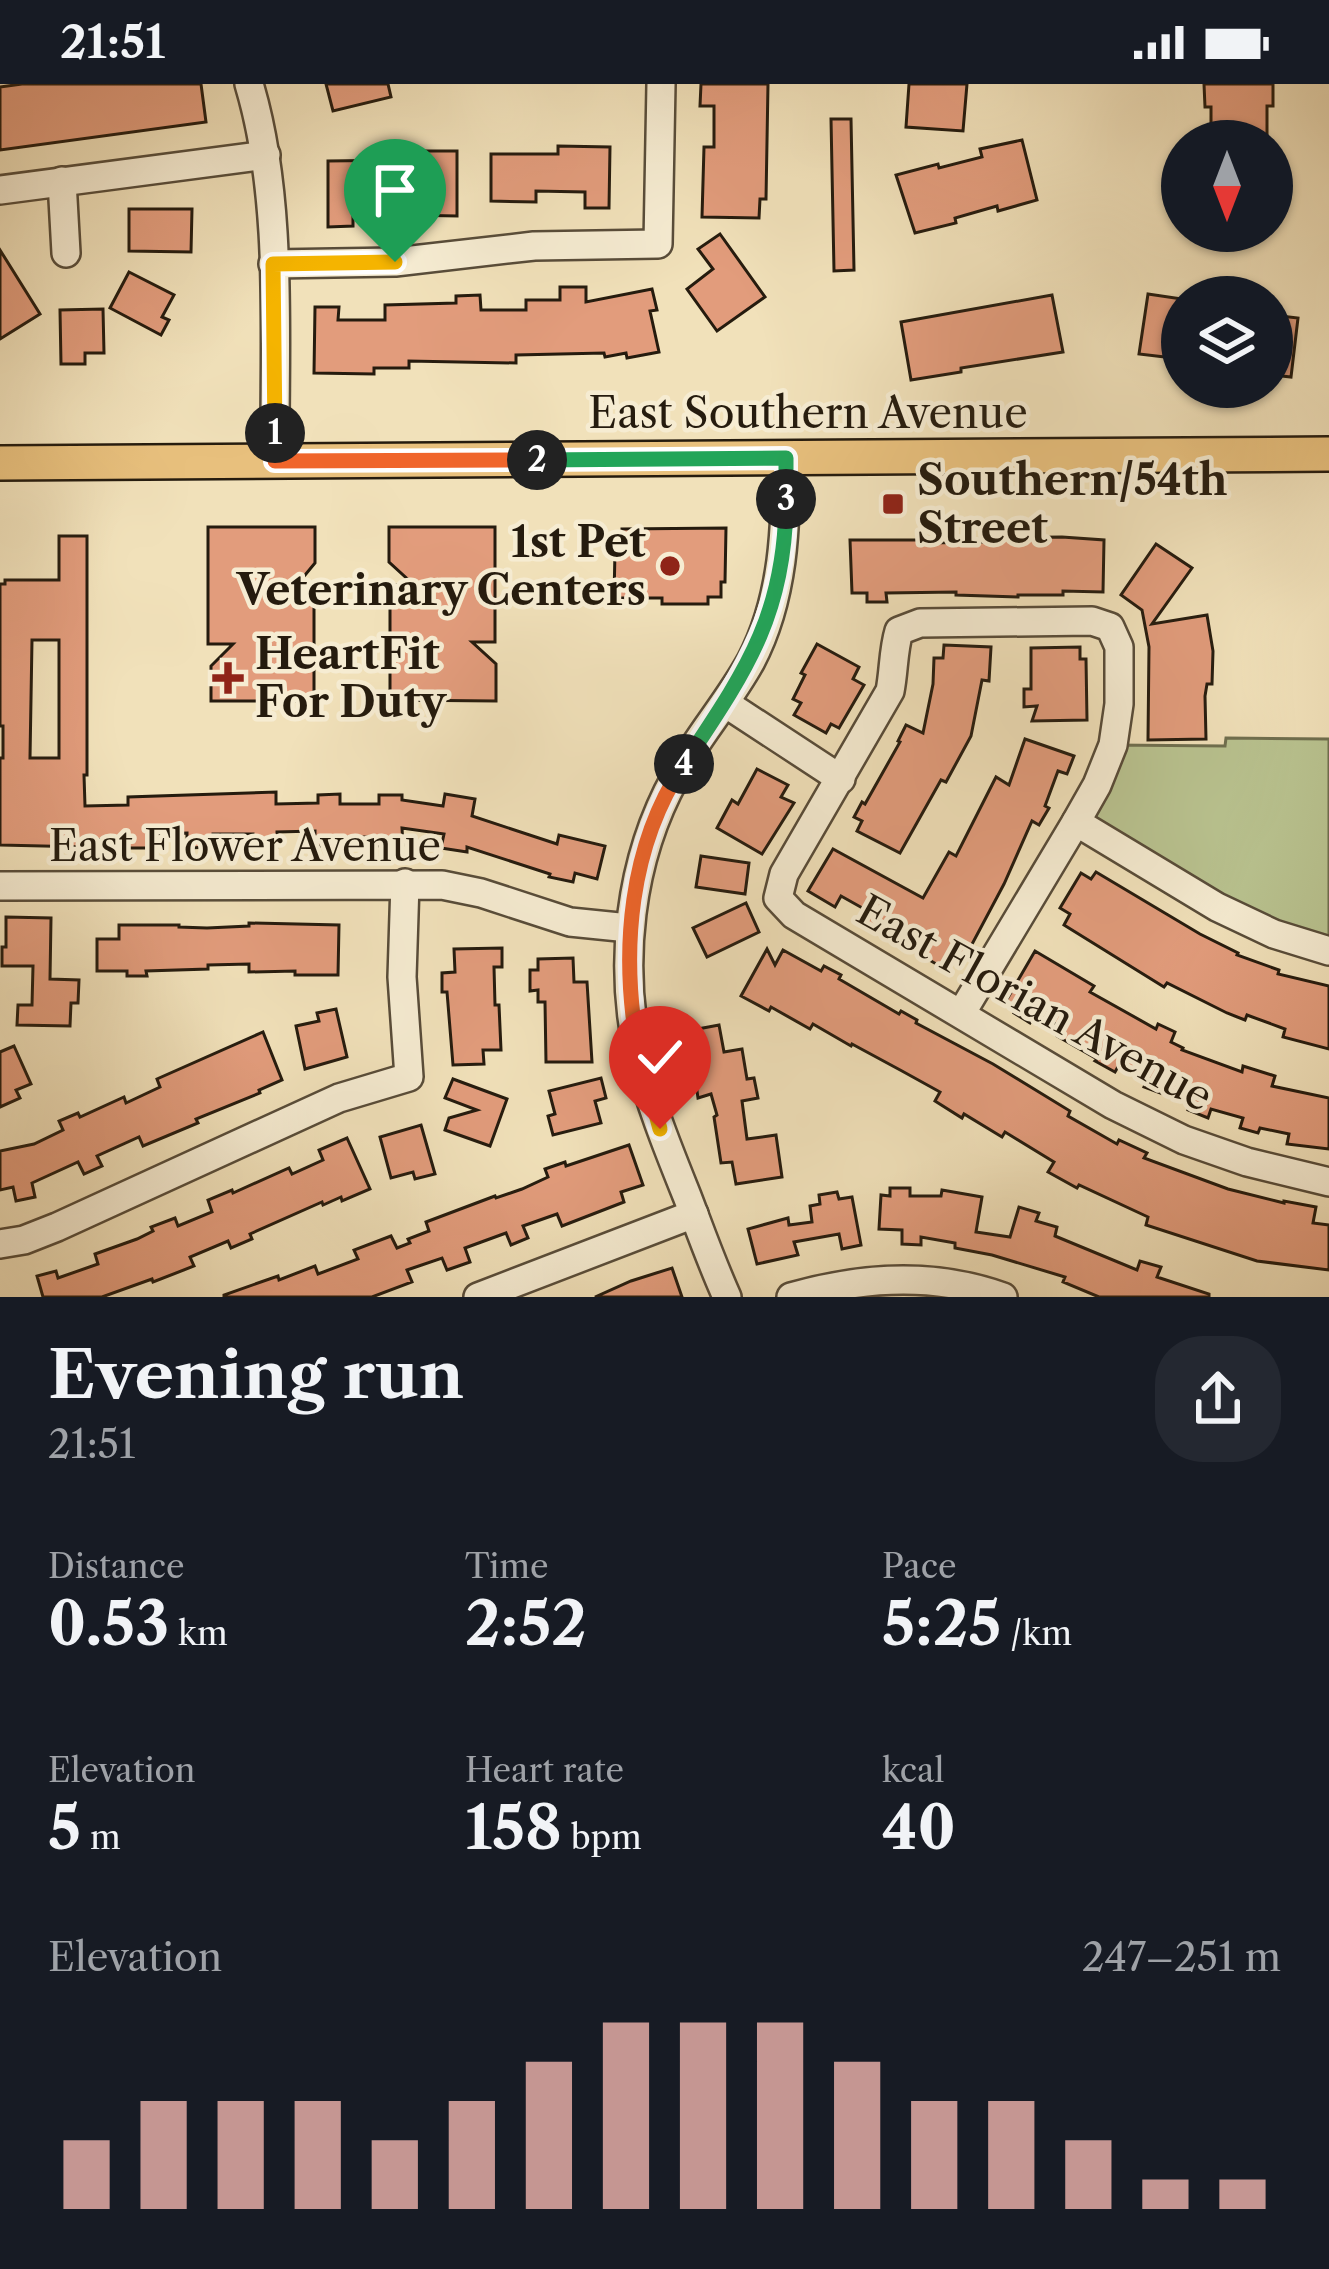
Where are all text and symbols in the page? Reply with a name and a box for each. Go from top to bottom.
text: 21:51 [60,14,165,70]
north arrow [1161,120,1293,252]
map controls [1161,120,1293,408]
pin [344,139,446,262]
icon: arrive [362,157,428,223]
button: layers [1161,276,1293,408]
street label: East Southern Avenue [588,387,1028,439]
pin: 1 [245,403,305,463]
text: 1 [268,412,282,453]
pin: 2 [507,430,567,490]
text: 2 [527,439,547,480]
place label: Southern/54th Street [917,454,1228,554]
pin: 3 [756,469,816,529]
text: 3 [777,478,795,519]
marker: Southern/54th Street [880,491,906,517]
place label: 1st Pet Veterinary Centers [236,516,646,616]
marker: 1st Pet Veterinary Centers [657,553,683,579]
place label: HeartFit For Duty [255,628,447,728]
marker: HeartFit For Duty [212,662,244,694]
pin: 4 [654,734,714,794]
text: 4 [674,743,694,784]
street label: East Flower Avenue [49,820,441,872]
street label: East Florian Avenue [848,884,1222,1122]
pin [609,1006,711,1129]
icon: check [627,1024,693,1090]
text: Evening run [48,1334,464,1415]
button: share [1155,1336,1281,1462]
text: 21:51 [48,1420,135,1468]
text: Distance [48,1546,185,1587]
text: Time [465,1546,548,1587]
text: Pace [882,1546,957,1587]
text: 0.53 [48,1587,169,1661]
text: 2:52 [465,1587,587,1661]
text: 5:25 [882,1587,1002,1661]
text: km [169,1613,228,1654]
text: /km [1002,1613,1072,1654]
text: Elevation [48,1750,195,1791]
text: Heart rate [465,1750,624,1791]
text: kcal [882,1750,944,1791]
text: 5 [48,1791,81,1865]
text: 158 [465,1791,562,1865]
text: 40 [882,1791,956,1865]
text: m [81,1817,121,1858]
text: bpm [562,1817,642,1858]
text: Elevation [48,1933,222,1981]
text: 247–251 m [1082,1933,1281,1981]

